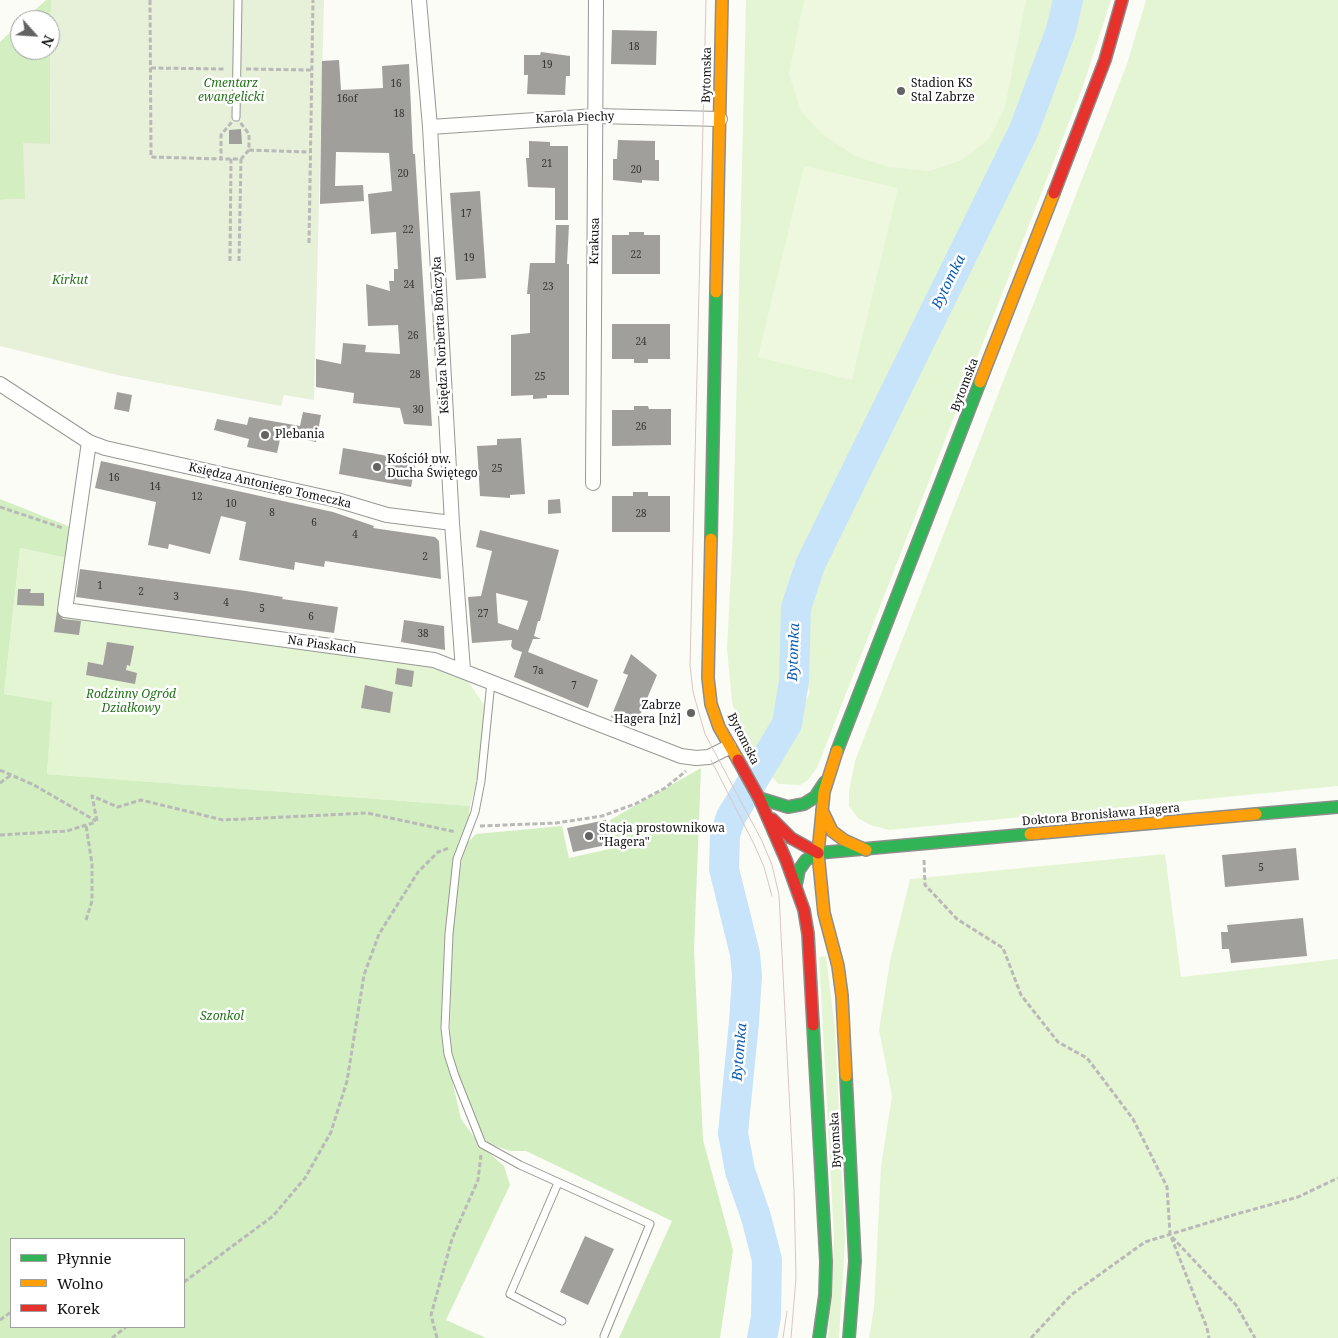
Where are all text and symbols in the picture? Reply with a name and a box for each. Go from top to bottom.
north arrow [10,10,60,60]
text: N [37,32,59,50]
house number: 18 [628,41,640,53]
street label: Bytomska [699,47,715,103]
house number: 19 [541,59,553,71]
park label: Cmentarz ewangelicki [198,77,264,105]
place label: Stadion KS Stal Zabrze [911,77,975,105]
house number: 16 [390,78,402,90]
marker: Stadion KS Stal Zabrze [895,85,907,97]
house number: 16of [337,93,357,105]
house number: 18 [393,108,405,120]
street label: Karola Piechy [535,109,615,127]
house number: 21 [541,158,553,170]
house number: 20 [630,164,642,176]
house number: 20 [397,168,409,180]
house number: 17 [460,208,472,220]
street label: Krakusa [587,217,603,265]
house number: 22 [402,224,414,236]
house number: 22 [630,249,642,261]
house number: 19 [463,252,475,264]
water label: Bytomka [929,252,969,312]
street label: Księdza Norberta Bończyka [430,256,452,414]
park label: Kirkut [52,274,88,288]
house number: 24 [403,279,415,291]
house number: 23 [542,281,554,293]
house number: 26 [407,330,419,342]
house number: 24 [635,336,647,348]
street label: Bytomska [948,356,982,414]
house number: 28 [409,369,421,381]
house number: 25 [534,371,546,383]
house number: 30 [412,404,424,416]
house number: 26 [635,421,647,433]
place label: Plebania [275,428,325,442]
marker: Plebania [259,429,271,441]
place label: Kościół pw. Ducha Świętego [387,453,478,481]
street label: Księdza Antoniego Tomeczka [187,460,353,512]
marker: Kościół pw. Ducha Świętego [371,461,383,473]
house number: 25 [491,463,503,475]
house number: 16 [108,472,120,484]
house number: 14 [149,481,161,493]
house number: 12 [191,491,203,503]
house number: 10 [225,498,237,510]
house number: 8 [269,507,275,519]
house number: 28 [635,508,647,520]
house number: 6 [311,517,317,529]
house number: 4 [352,529,358,541]
house number: 2 [422,551,428,563]
house number: 1 [97,580,103,592]
house number: 2 [138,586,144,598]
house number: 3 [173,591,179,603]
house number: 4 [223,597,229,609]
house number: 5 [259,603,265,615]
house number: 27 [477,608,489,620]
house number: 6 [308,611,314,623]
water label: Bytomka [785,623,803,681]
house number: 38 [417,628,429,640]
street label: Na Piaskach [287,633,357,657]
house number: 7a [532,665,544,677]
house number: 7 [571,680,577,692]
park label: Rodzinny Ogród Działkowy [86,688,176,716]
place label: Zabrze Hagera [nż] [614,699,681,727]
marker: Zabrze Hagera [nż] [685,707,697,719]
street label: Bytomska [724,711,762,767]
street label: Doktora Bronisława Hagera [1021,801,1181,829]
place label: Stacja prostownikowa "Hagera" [599,822,725,850]
marker: Stacja prostownikowa "Hagera" [583,830,595,842]
house number: 5 [1258,862,1264,874]
park label: Szonkol [200,1010,244,1024]
water label: Bytomka [729,1022,751,1082]
street label: Bytomska [827,1112,845,1168]
legend [10,1238,185,1328]
text: Płynnie [57,1248,112,1268]
text: Wolno [57,1273,103,1293]
text: Korek [57,1298,100,1318]

